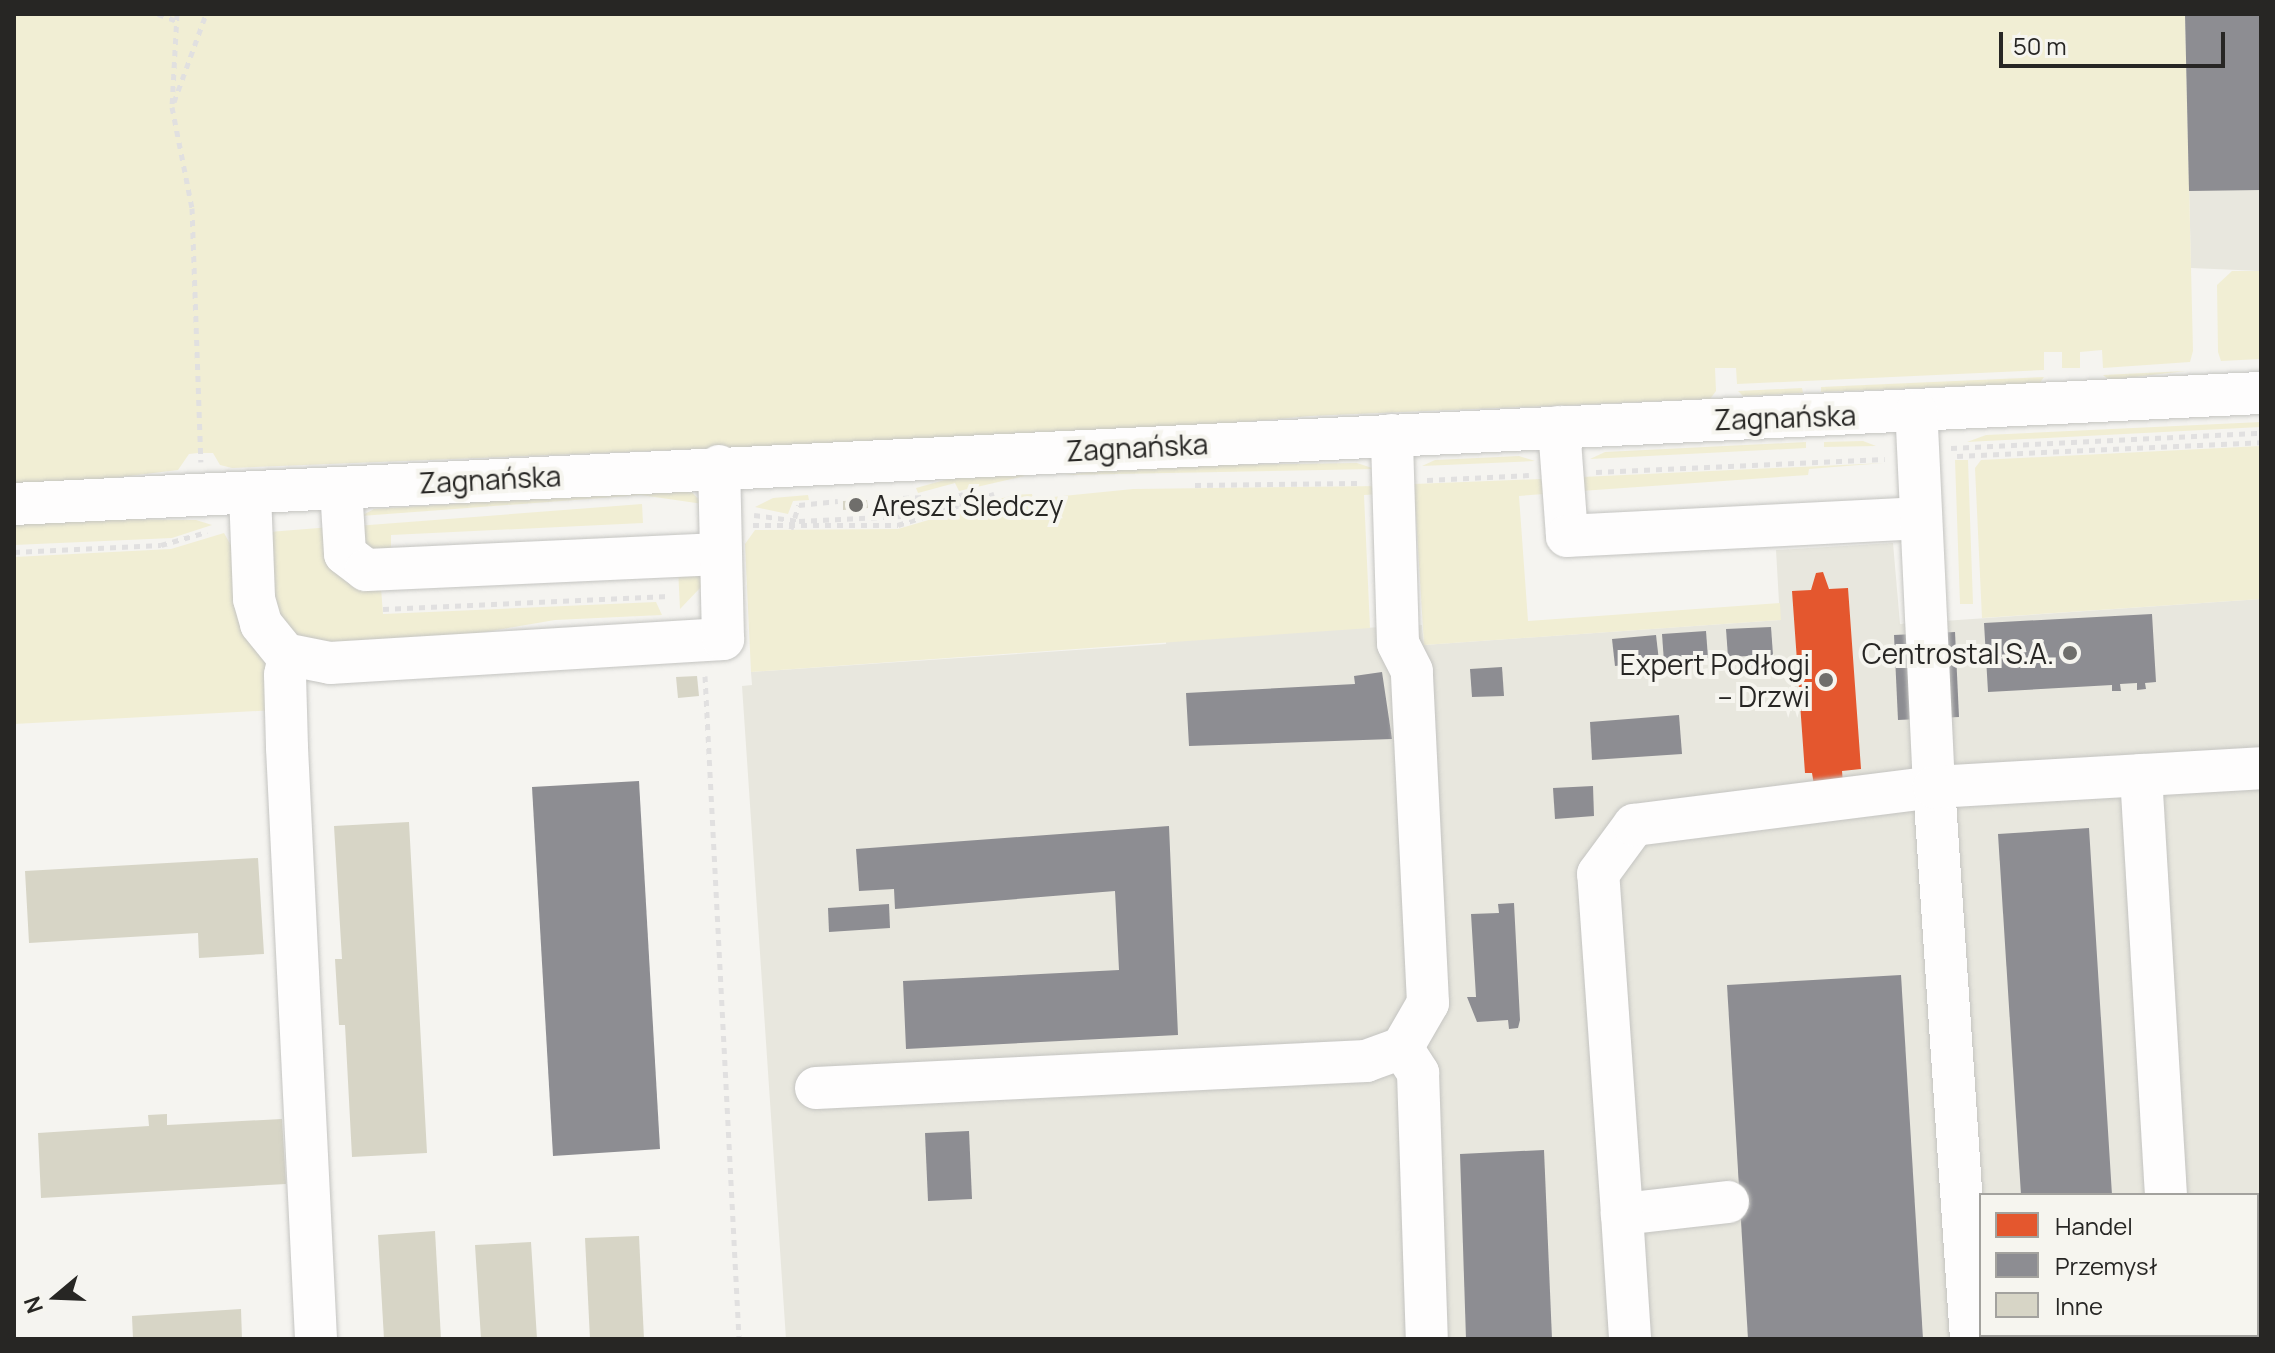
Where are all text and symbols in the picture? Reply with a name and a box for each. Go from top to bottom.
scale bar [2003,16,2229,66]
text: 50 m [2013,29,2067,62]
street label: Zagnańska [1713,398,1857,436]
street label: Zagnańska [1065,426,1209,468]
street label: Zagnańska [418,458,562,500]
place label: Areszt Śledczy [872,488,1064,522]
marker: Areszt Śledczy [847,496,865,514]
place label: Centrostal S.A. [1862,636,2054,670]
marker: Centrostal S.A. [2061,644,2079,662]
place label: Expert Podłogi – Drzwi [1620,647,1810,713]
marker: Expert Podłogi – Drzwi [1817,671,1835,689]
legend [1979,1193,2259,1337]
text: Handel [2055,1209,2133,1242]
text: Przemysł [2055,1249,2158,1282]
north arrow [16,1257,96,1337]
text: Inne [2055,1289,2103,1322]
text: N [17,1292,50,1317]

